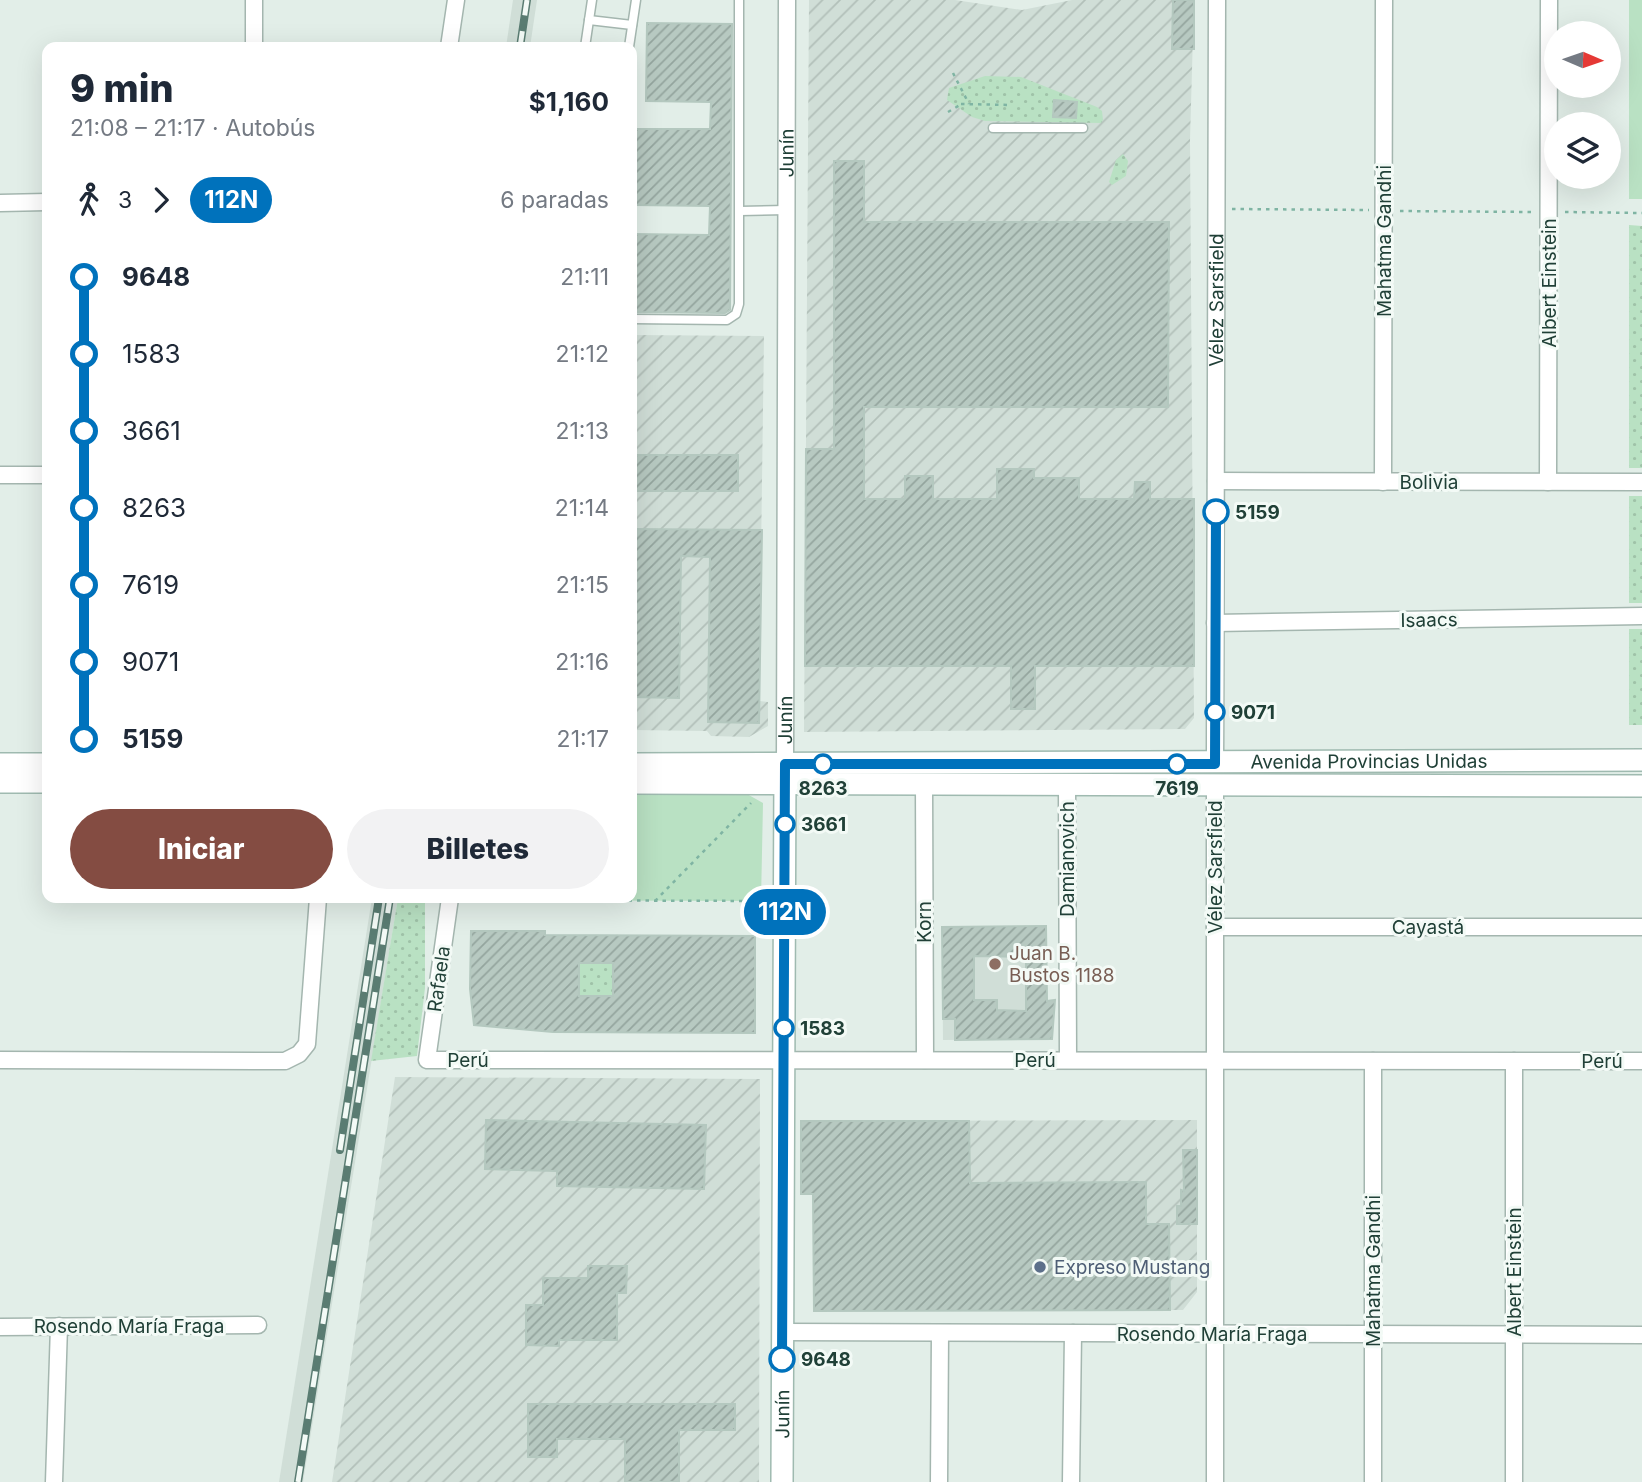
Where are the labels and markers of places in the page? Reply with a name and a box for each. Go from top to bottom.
marker: 5159 [1203,499,1229,525]
place label: 5159 [1235,501,1280,524]
place label: 9071 [1231,701,1275,724]
marker: 9071 [1205,702,1225,722]
marker: 8263 [813,754,833,774]
marker: 7619 [1167,754,1187,774]
place label: 8263 [799,777,847,800]
place label: 7619 [1155,777,1199,800]
place label: 3661 [801,813,846,836]
marker: 3661 [775,814,795,834]
place label: Juan B. Bustos 1188 [1009,942,1114,987]
marker: Juan B. Bustos 1188 [987,956,1003,972]
place label: 1583 [800,1017,845,1040]
marker: 1583 [774,1018,794,1038]
place label: Expreso Mustang [1054,1256,1210,1279]
marker: Expreso Mustang [1032,1259,1048,1275]
marker: 9648 [769,1346,795,1372]
place label: 9648 [801,1348,851,1371]

